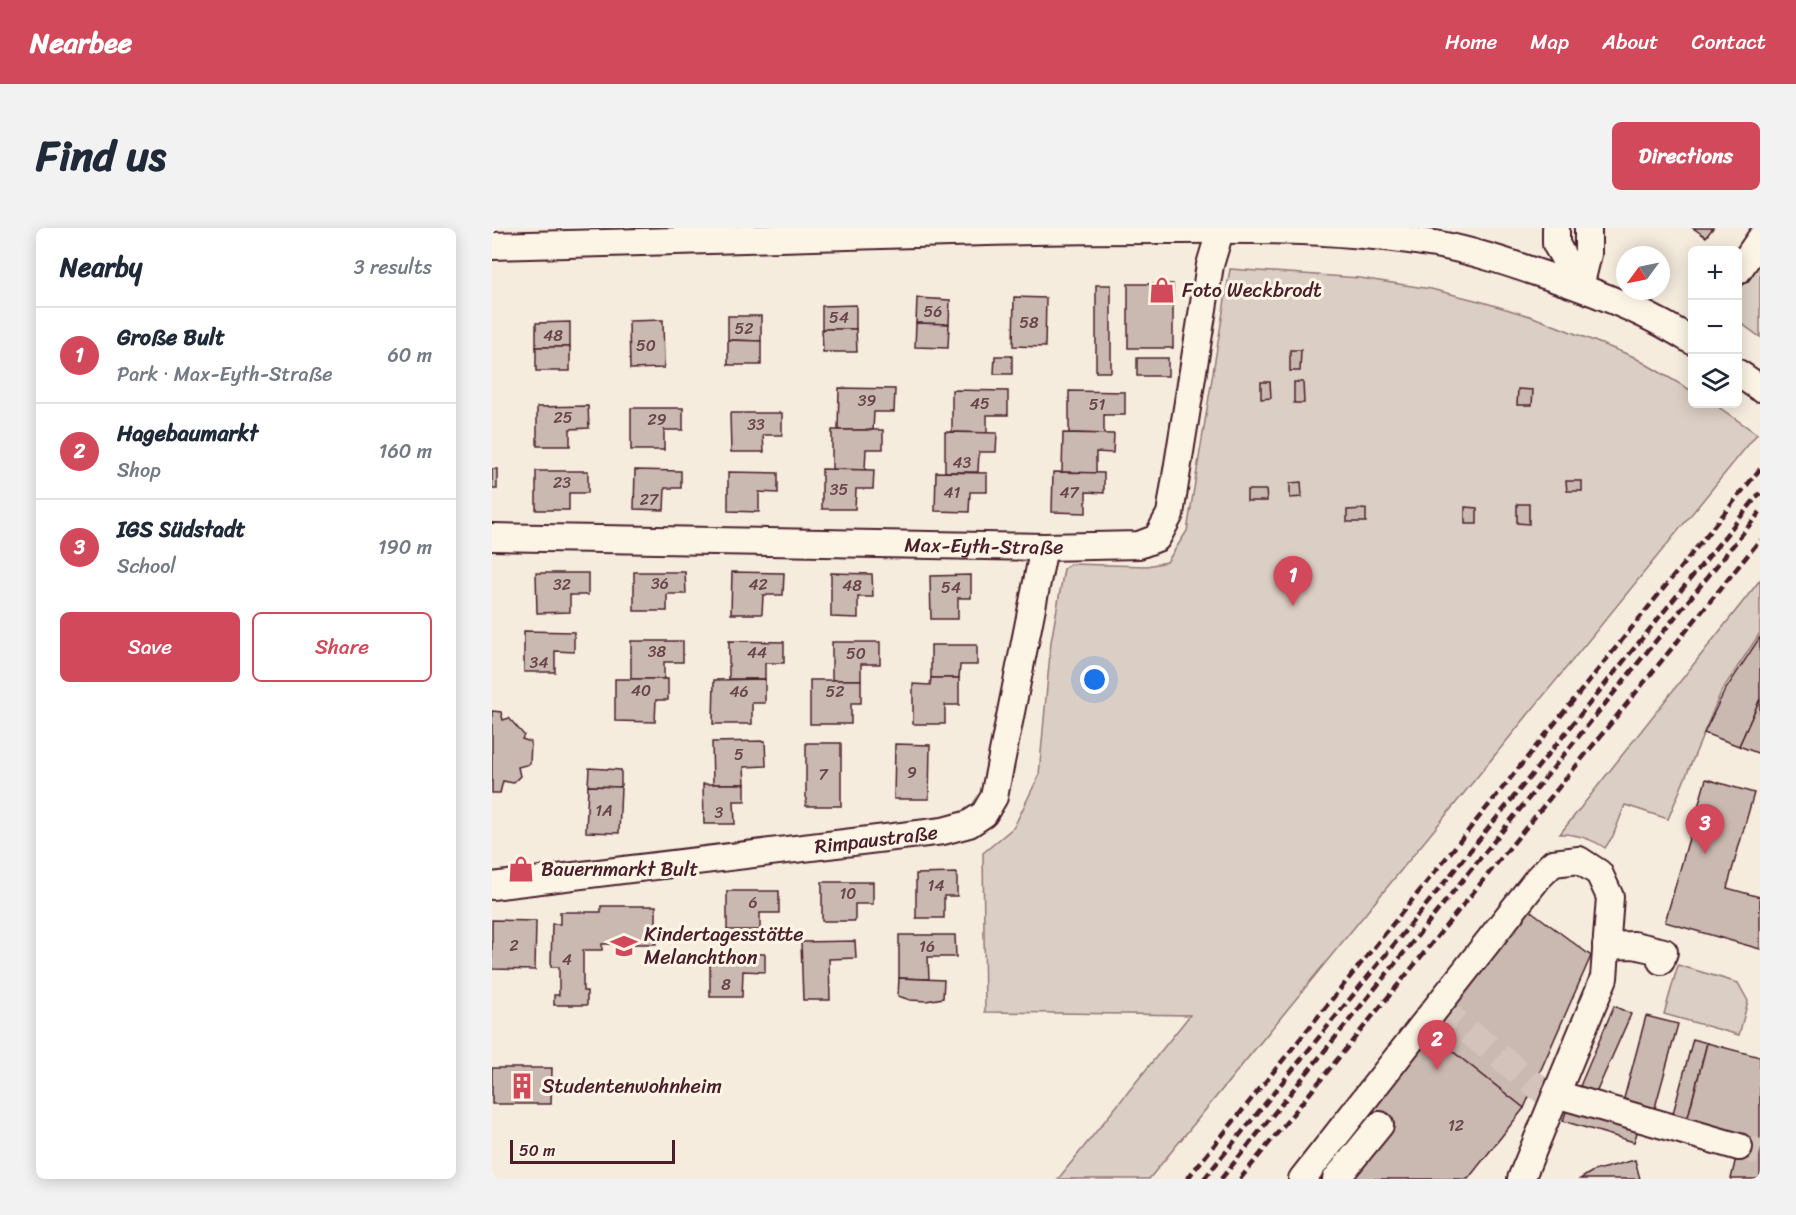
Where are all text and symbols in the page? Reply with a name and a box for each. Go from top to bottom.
text: Nearbee [30,18,132,67]
text: Home [1445,23,1497,61]
text: Map [1530,23,1569,61]
text: About [1602,23,1659,61]
text: Contact [1692,23,1766,61]
text: Find us [36,119,166,193]
button: Directions [1612,122,1760,190]
text: Nearby [60,244,142,290]
north arrow [1616,246,1670,300]
map controls [1688,246,1742,408]
button: + [1688,246,1742,300]
text: 3 results [354,250,432,285]
place label: Foto Weckbrodt [1182,273,1322,308]
shop icon: Foto Weckbrodt [1147,275,1177,305]
house number: 56 [924,297,942,326]
button: − [1688,300,1742,354]
house number: 54 [829,303,849,332]
house number: 58 [1019,308,1039,337]
house number: 52 [734,314,754,343]
text: Große Bult [117,318,225,357]
house number: 48 [543,321,563,350]
house number: 50 [636,331,656,360]
text: 1 [75,338,84,373]
text: 60 m [387,338,432,373]
button: layers [1688,354,1742,408]
text: Park · Max-Eyth-Straße [117,357,333,392]
house number: 39 [858,386,876,415]
house number: 45 [970,389,990,418]
house number: 51 [1089,390,1105,419]
house number: 25 [553,403,573,432]
house number: 29 [647,405,667,434]
house number: 33 [747,410,765,439]
text: Hagebaumarkt [117,414,258,453]
text: 2 [74,434,85,469]
text: 160 m [379,434,432,469]
house number: 43 [953,448,972,477]
text: Shop [117,453,161,488]
house number: 23 [553,468,571,497]
house number: 35 [830,475,849,504]
house number: 41 [944,478,961,507]
house number: 47 [1059,478,1079,507]
house number: 27 [640,485,659,514]
text: IGS Südstadt [117,510,245,549]
street label: Max-Eyth-Straße [904,527,1064,565]
text: 3 [74,530,85,565]
text: 190 m [378,530,432,565]
text: School [117,549,176,584]
pin: 1 [1274,556,1312,606]
house number: 36 [651,569,669,598]
house number: 32 [553,570,571,599]
house number: 42 [748,570,768,599]
house number: 48 [842,571,862,600]
house number: 54 [941,573,961,602]
button: Save [60,612,240,682]
button: Share [252,612,432,682]
house number: 38 [648,637,667,666]
house number: 44 [747,638,767,667]
house number: 50 [846,639,866,668]
house number: 34 [530,648,548,677]
your location [1080,665,1109,694]
house number: 40 [631,676,651,705]
house number: 46 [729,677,749,706]
house number: 52 [825,677,845,706]
house number: 5 [734,740,744,769]
house number: 9 [907,758,917,787]
house number: 7 [818,760,828,789]
house number: 1A [595,796,613,825]
house number: 3 [715,798,724,827]
pin: 3 [1686,804,1724,854]
street label: Rimpaustraße [813,814,940,864]
place label: Bauernmarkt Bult [541,852,699,887]
shop icon: Bauernmarkt Bult [506,854,536,884]
house number: 14 [928,871,944,900]
house number: 10 [840,879,856,908]
house number: 6 [748,888,758,917]
place label: Kindertagesstätte Melanchthon [644,917,804,975]
house number: 2 [509,931,519,960]
school or university icon: Kindertagesstätte Melanchthon [609,931,639,961]
house number: 16 [919,932,935,961]
house number: 4 [562,945,572,974]
house number: 8 [721,970,731,999]
pin: 2 [1418,1020,1456,1070]
place label: Studentenwohnheim [542,1069,722,1104]
building icon: Studentenwohnheim [507,1071,537,1101]
house number: 12 [1448,1111,1464,1140]
text: 50 m [519,1136,555,1165]
scale bar [510,1137,675,1164]

